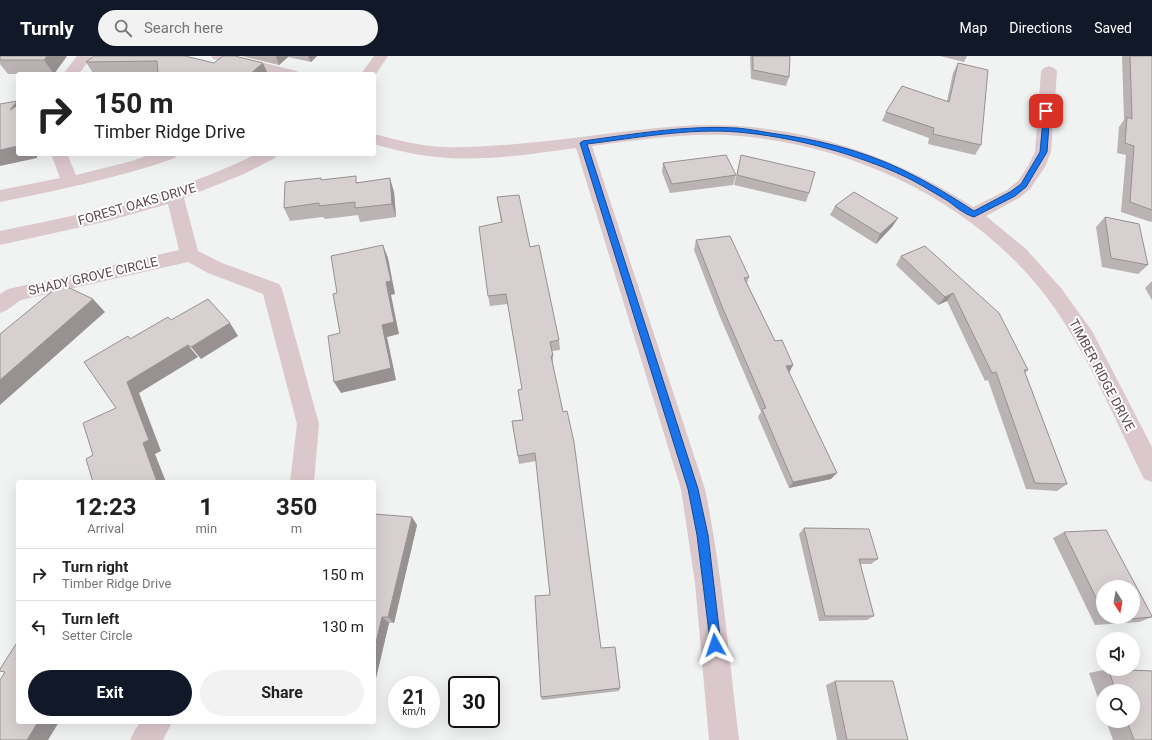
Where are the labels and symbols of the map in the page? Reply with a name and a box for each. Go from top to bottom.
pin [1029,94,1063,128]
street label: FOREST OAKS DRIVE [76,180,198,228]
street label: SHADY GROVE CIRCLE [27,254,159,298]
street label: TIMBER RIDGE DRIVE [1066,316,1138,434]
north arrow [1096,580,1140,624]
position arrow [694,624,736,666]
speed limit sign: 30 [448,676,500,728]

